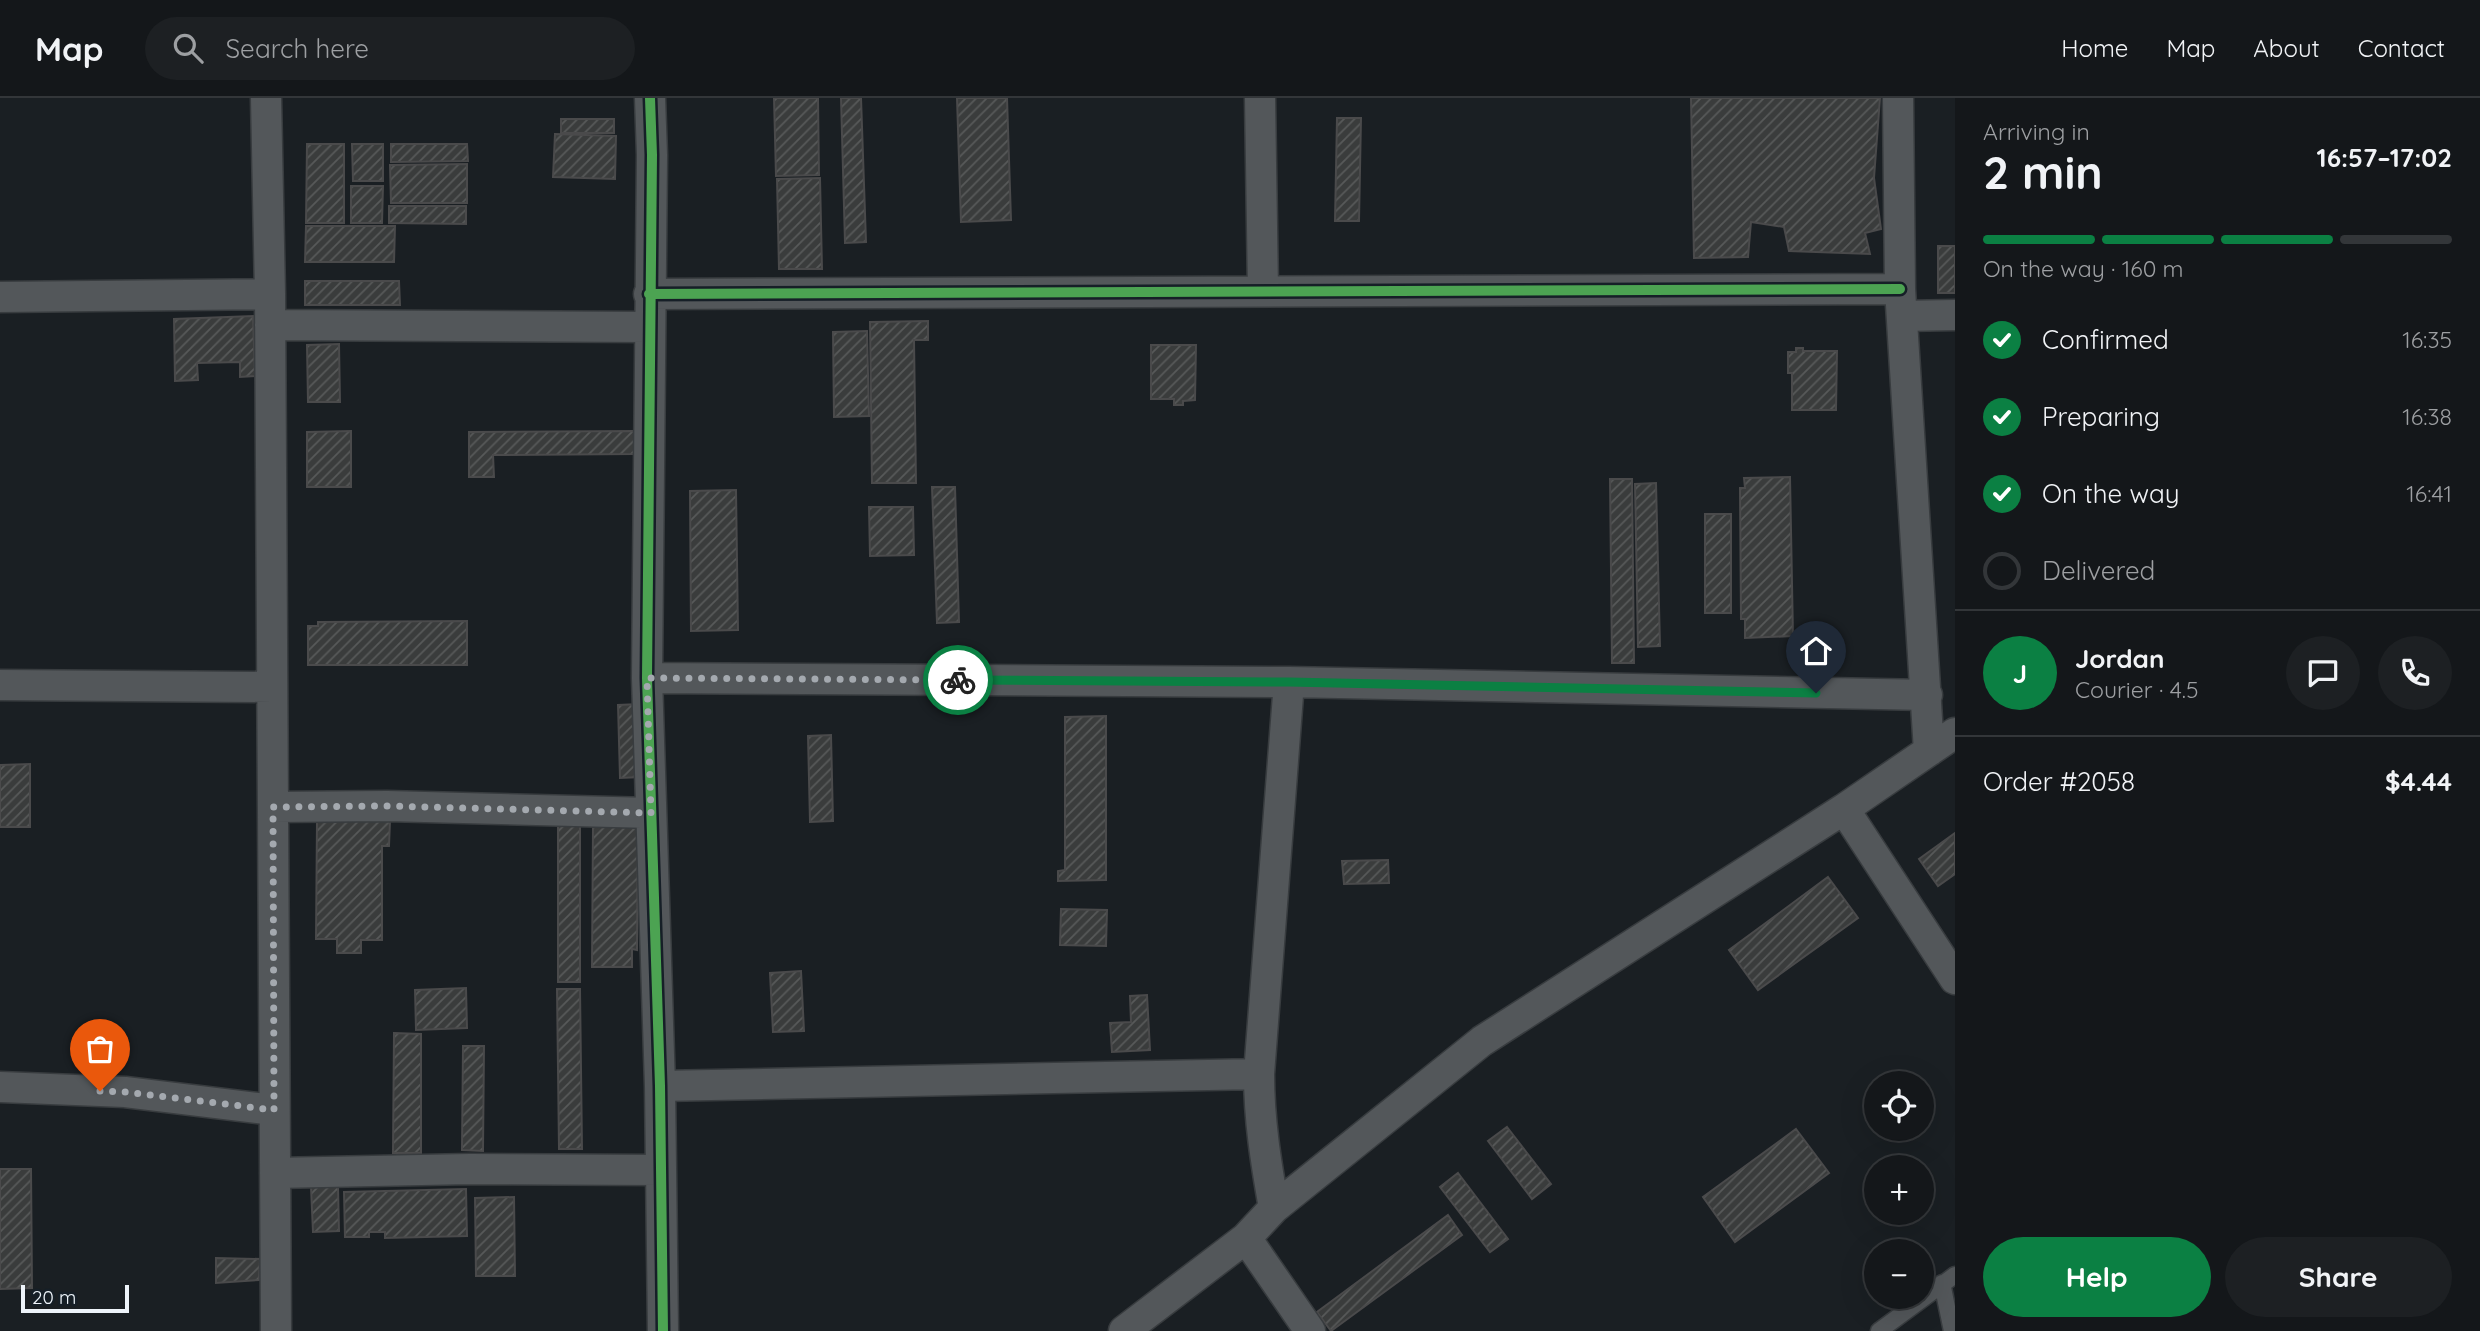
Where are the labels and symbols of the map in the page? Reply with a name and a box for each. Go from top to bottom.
pin [1786,621,1846,693]
courier [923,645,993,715]
pin [70,1019,130,1091]
scale bar [21,1282,130,1314]

